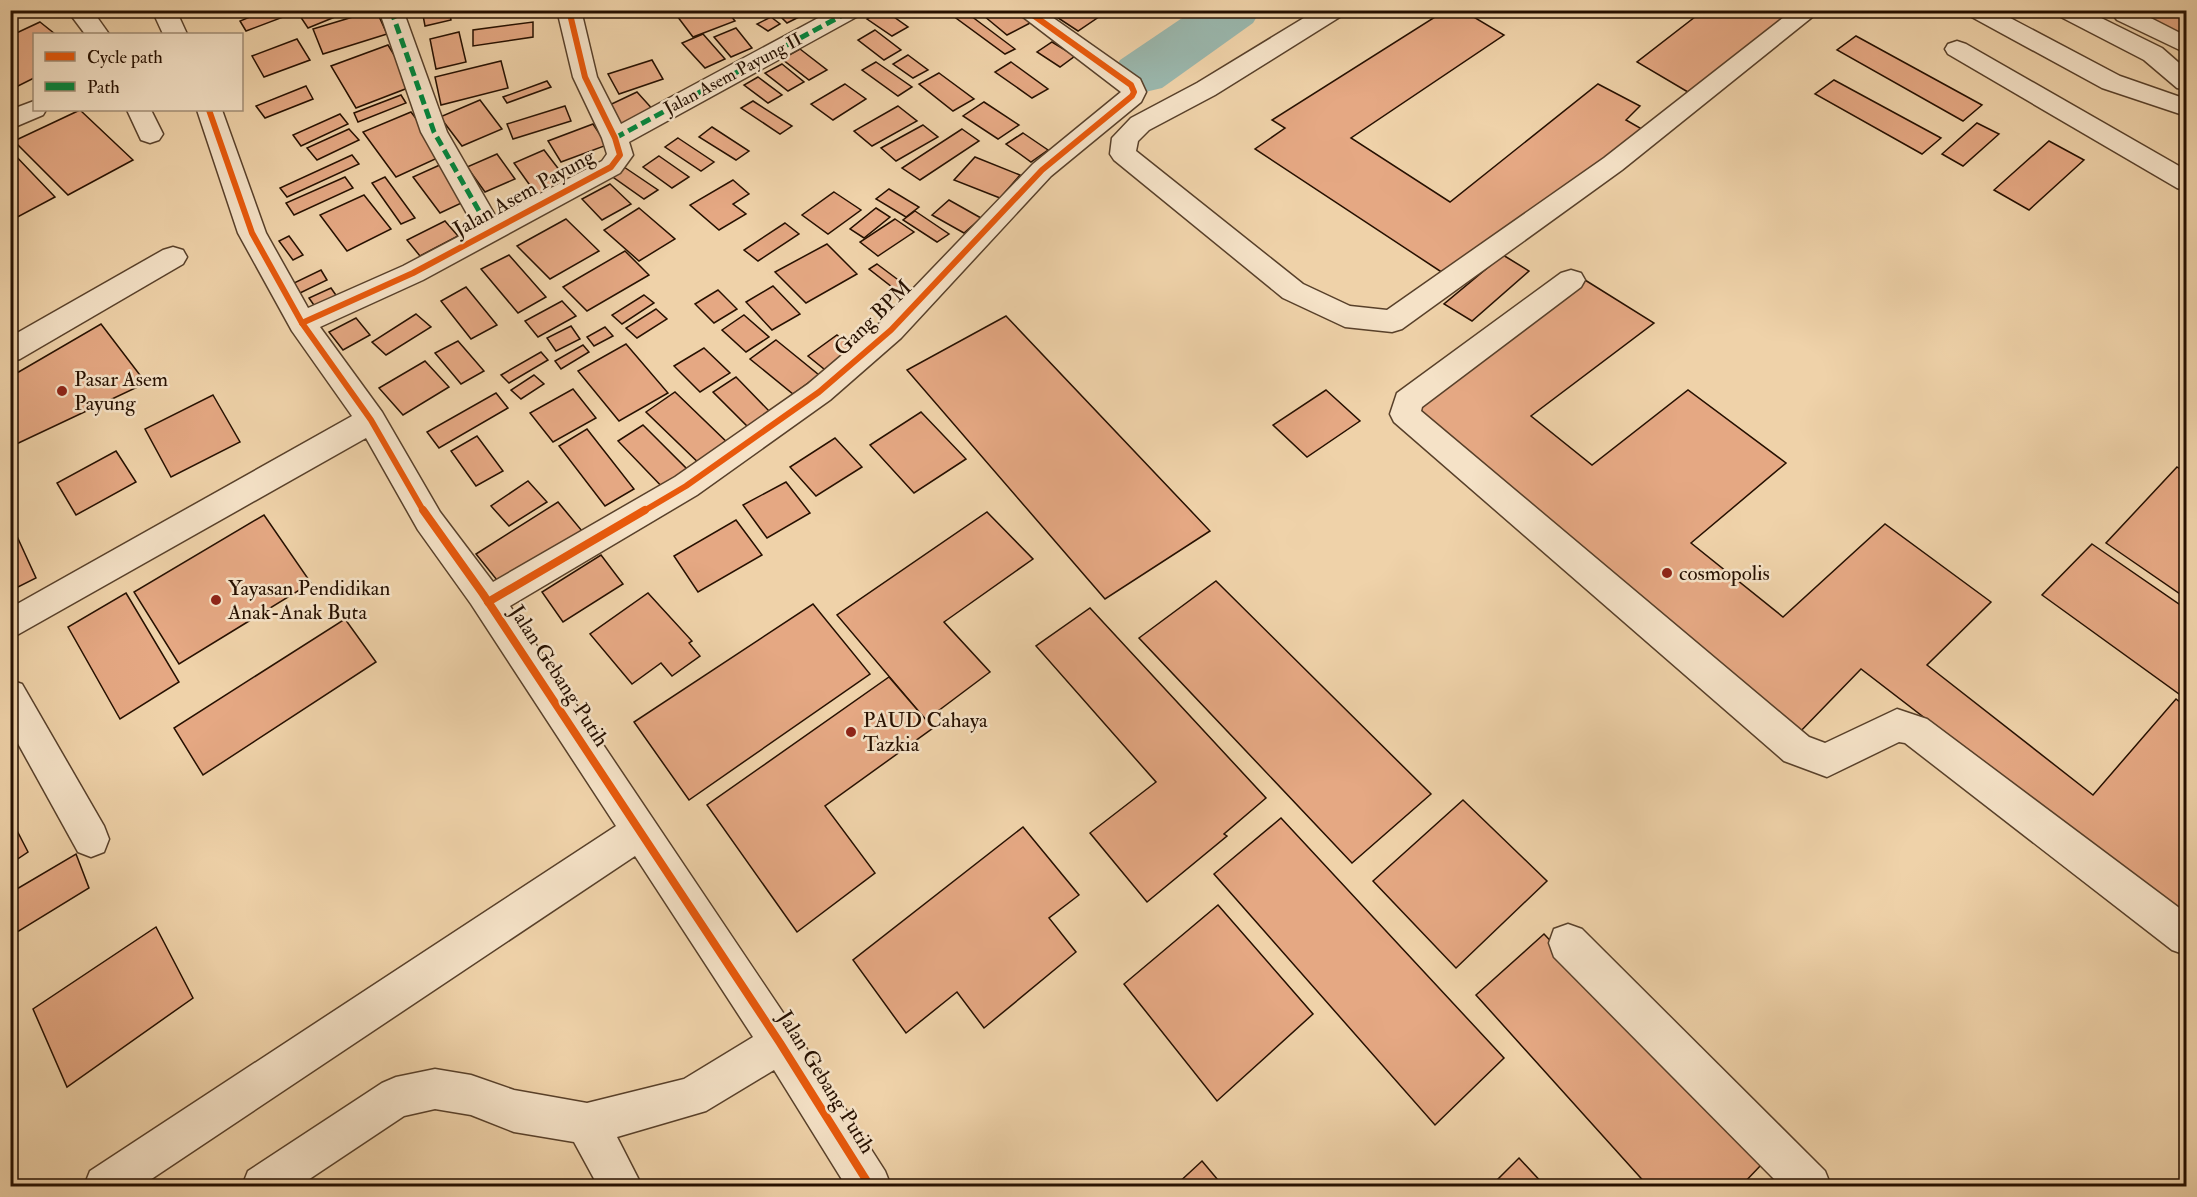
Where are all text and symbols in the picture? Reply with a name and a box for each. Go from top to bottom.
street label: Jalan Asem Payung II [659,28,806,121]
legend [33,33,243,111]
text: Cycle path [87,46,163,69]
text: Path [87,76,120,99]
street label: Jalan Asem Payung [448,143,600,243]
street label: Gang BPM [828,274,918,362]
place label: Pasar Asem Payung [74,366,168,417]
marker: Pasar Asem Payung [55,384,69,398]
place label: cosmopolis [1679,560,1770,587]
marker: cosmopolis [1660,566,1674,580]
place label: Yayasan Pendidikan Anak-Anak Buta [227,575,390,626]
marker: Yayasan Pendidikan Anak-Anak Buta [209,593,223,607]
street label: Jalan Gebang Putih [503,599,615,752]
place label: PAUD Cahaya Tazkia [863,707,988,758]
marker: PAUD Cahaya Tazkia [844,725,858,739]
street label: Jalan Gebang Putih [771,1005,881,1158]

